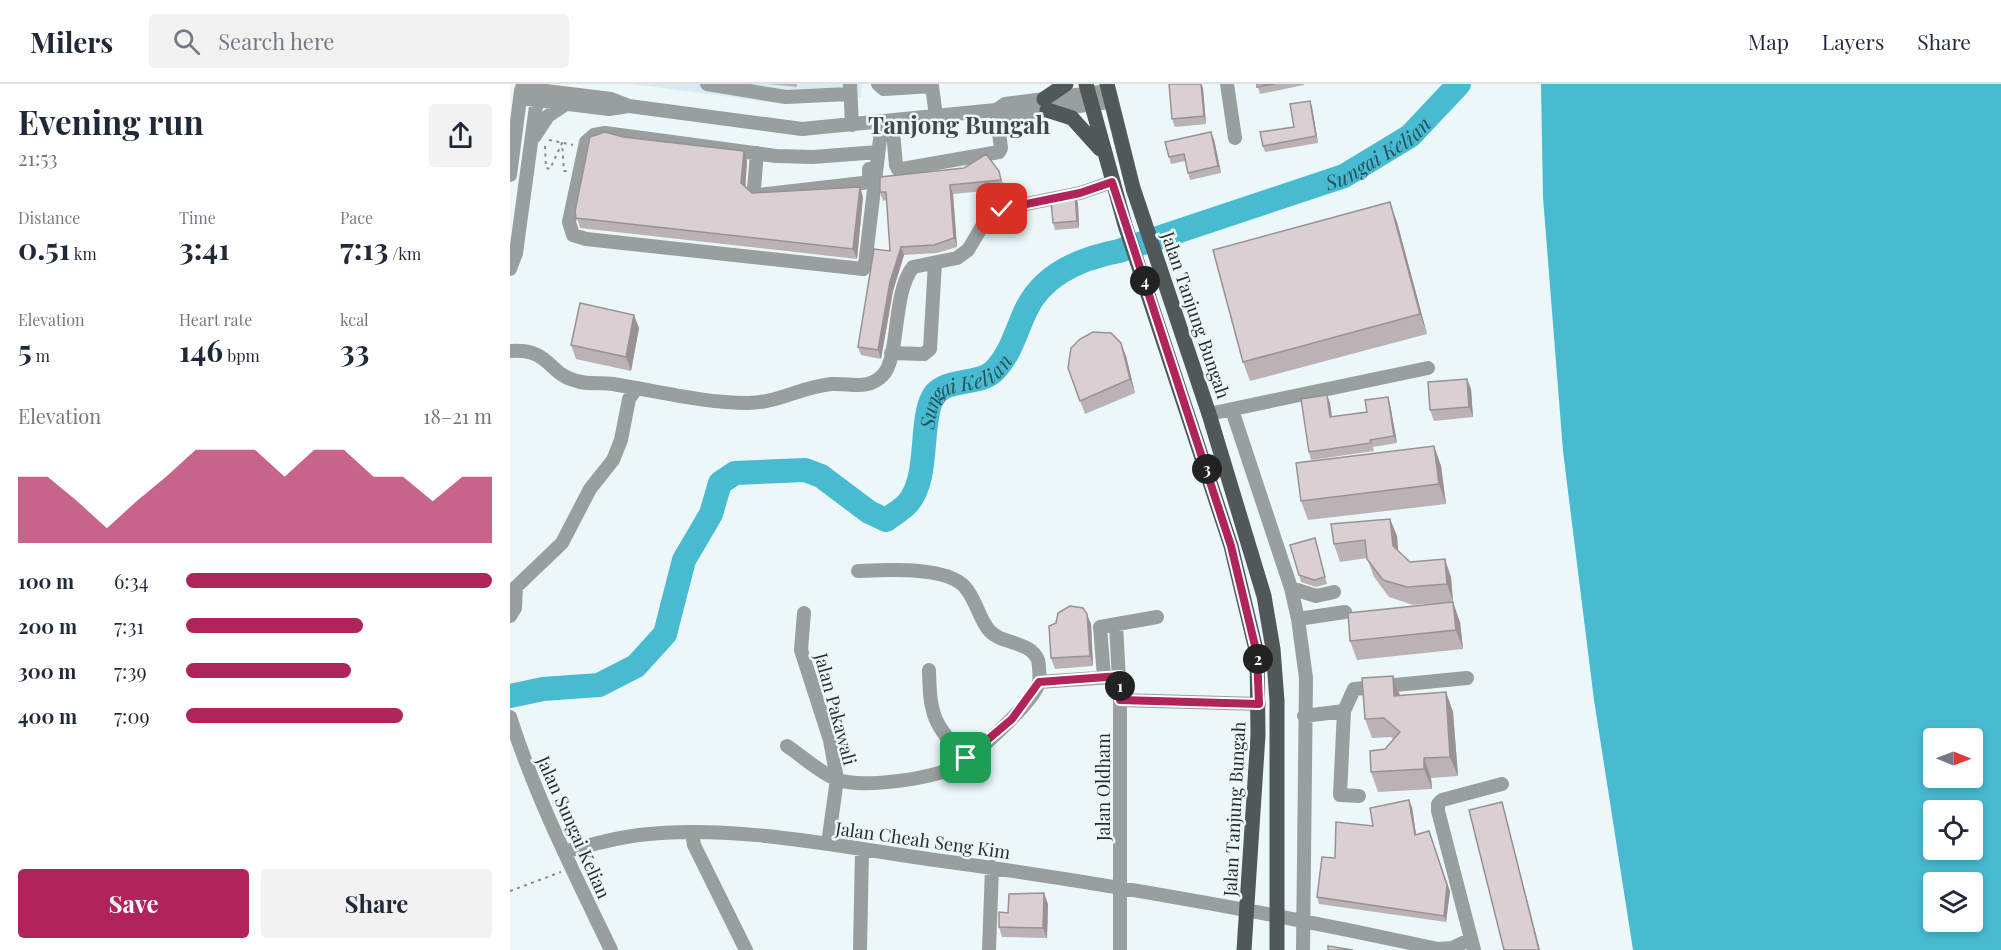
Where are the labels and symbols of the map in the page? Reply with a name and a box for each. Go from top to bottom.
district label: Tanjong Bungah [868,108,1050,140]
water label: Sungai Kelian [1320,110,1436,195]
pin [976,183,1027,234]
street label: Jalan Tanjung Bungah [1156,227,1236,402]
pin: 4 [1130,266,1160,296]
water label: Sungai Kelian [912,348,1017,431]
pin: 3 [1192,454,1222,484]
pin: 2 [1243,644,1273,674]
street label: Jalan Pakawali [809,649,862,768]
pin: 1 [1105,671,1135,701]
street label: Jalan Tanjung Bungah [1217,721,1251,898]
north arrow [1923,728,1983,788]
pin [940,732,991,783]
street label: Jalan Oldham [1091,733,1115,842]
street label: Jalan Sungai Kelian [531,751,616,902]
street label: Jalan Cheah Seng Kim [833,816,1012,864]

